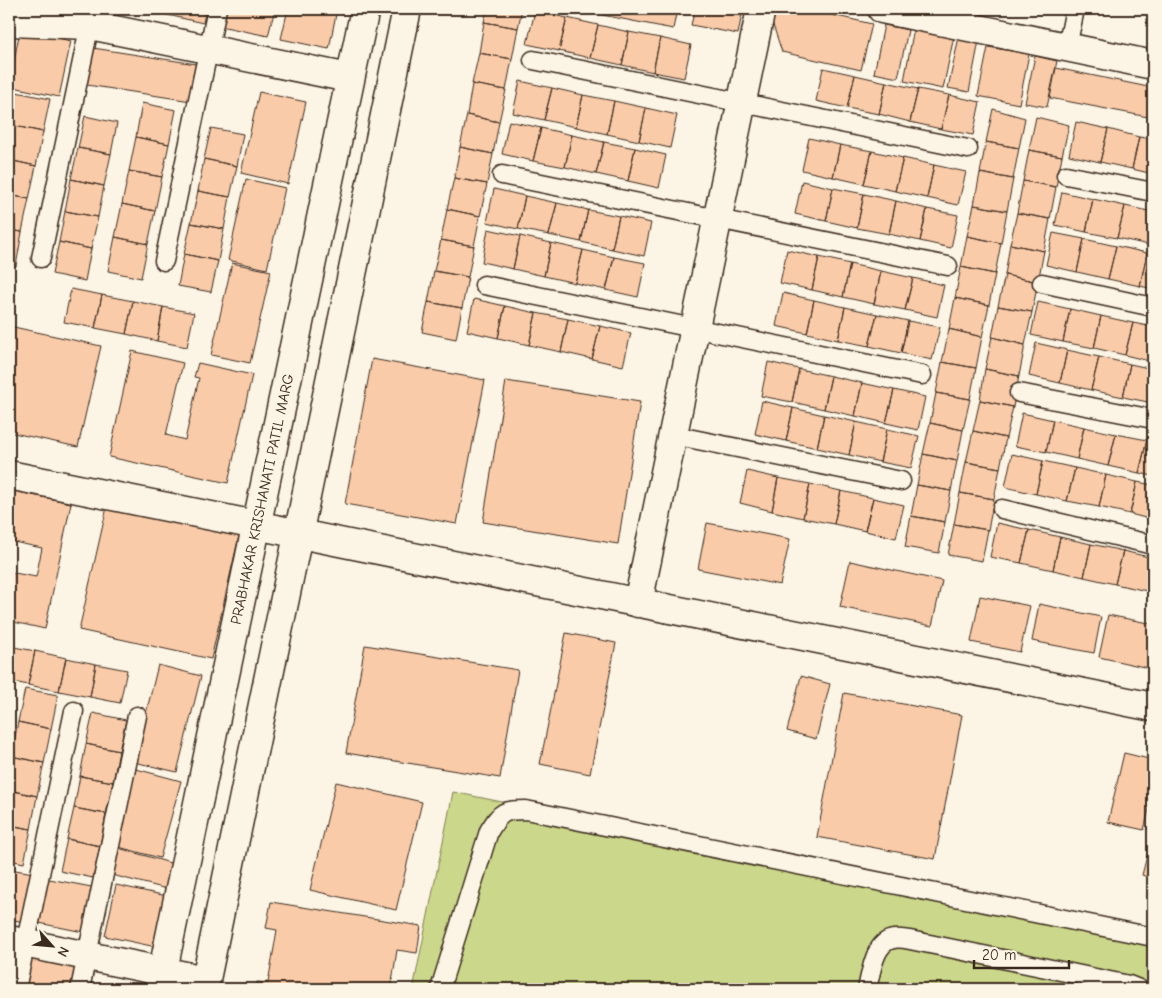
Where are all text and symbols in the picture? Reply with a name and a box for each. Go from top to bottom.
street label: PRABHAKAR KRISHANATI PATIL MARG [227,372,297,626]
north arrow [28,920,78,970]
scale bar [974,938,1070,970]
text: N [53,944,73,960]
text: 20 m [982,946,1016,964]

